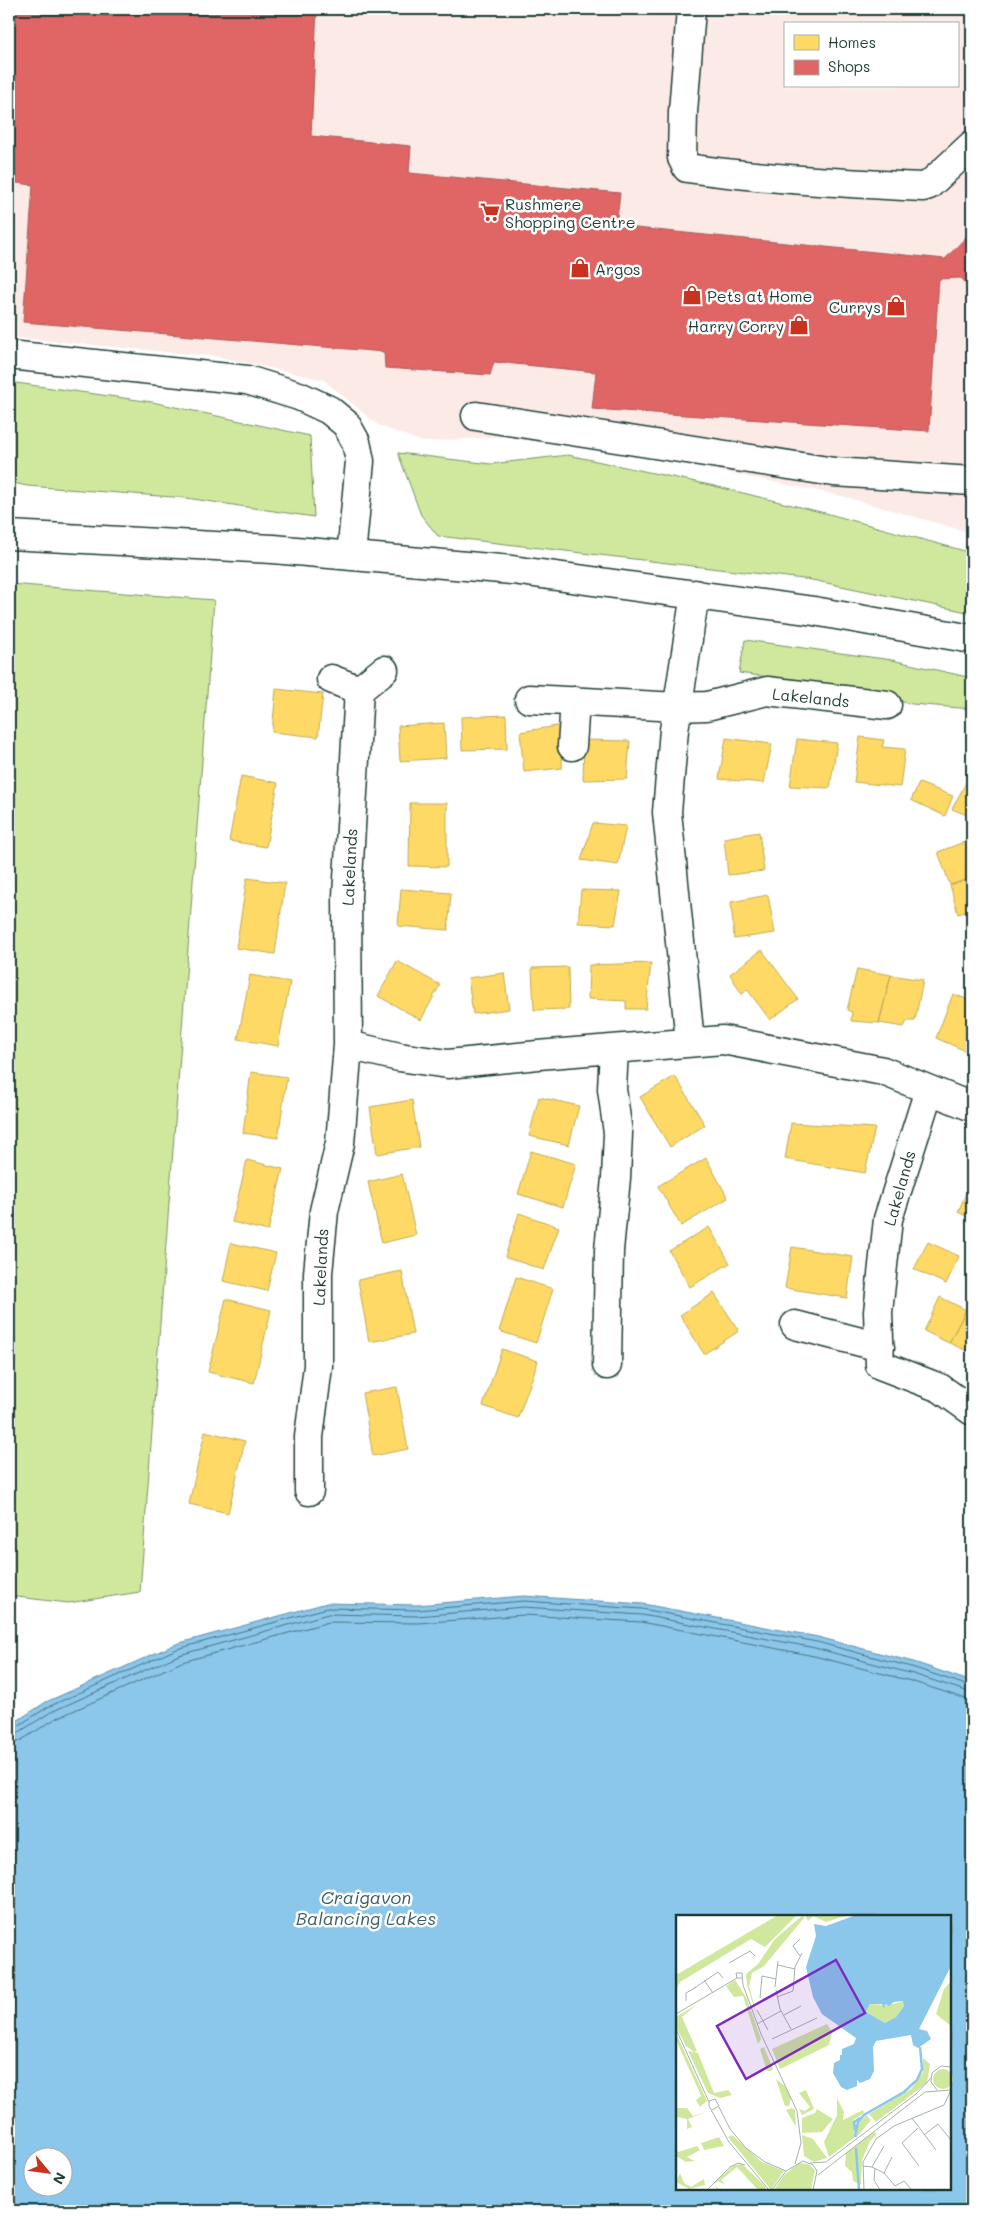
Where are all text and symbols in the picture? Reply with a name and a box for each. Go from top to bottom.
legend [784,22,958,88]
text: Homes [828,32,876,52]
text: Shops [828,56,870,76]
place label: Rushmere Shopping Centre [505,193,636,232]
supermarket icon: Rushmere Shopping Centre [479,201,501,223]
shop icon: Argos [569,257,591,279]
place label: Argos [595,258,641,279]
shop icon: Pets at Home [681,284,703,306]
place label: Pets at Home [707,285,812,306]
shop icon: Currys [885,295,907,317]
place label: Currys [829,296,881,317]
shop icon: Harry Corry [788,314,810,336]
place label: Harry Corry [688,315,784,336]
street label: Lakelands [771,683,851,711]
street label: Lakelands [336,828,362,906]
street label: Lakelands [878,1148,920,1228]
street label: Lakelands [307,1228,333,1306]
water label: Craigavon Balancing Lakes [296,1885,436,1930]
inset map [676,1915,951,2190]
north arrow [22,2148,72,2198]
text: N [49,2169,71,2188]

